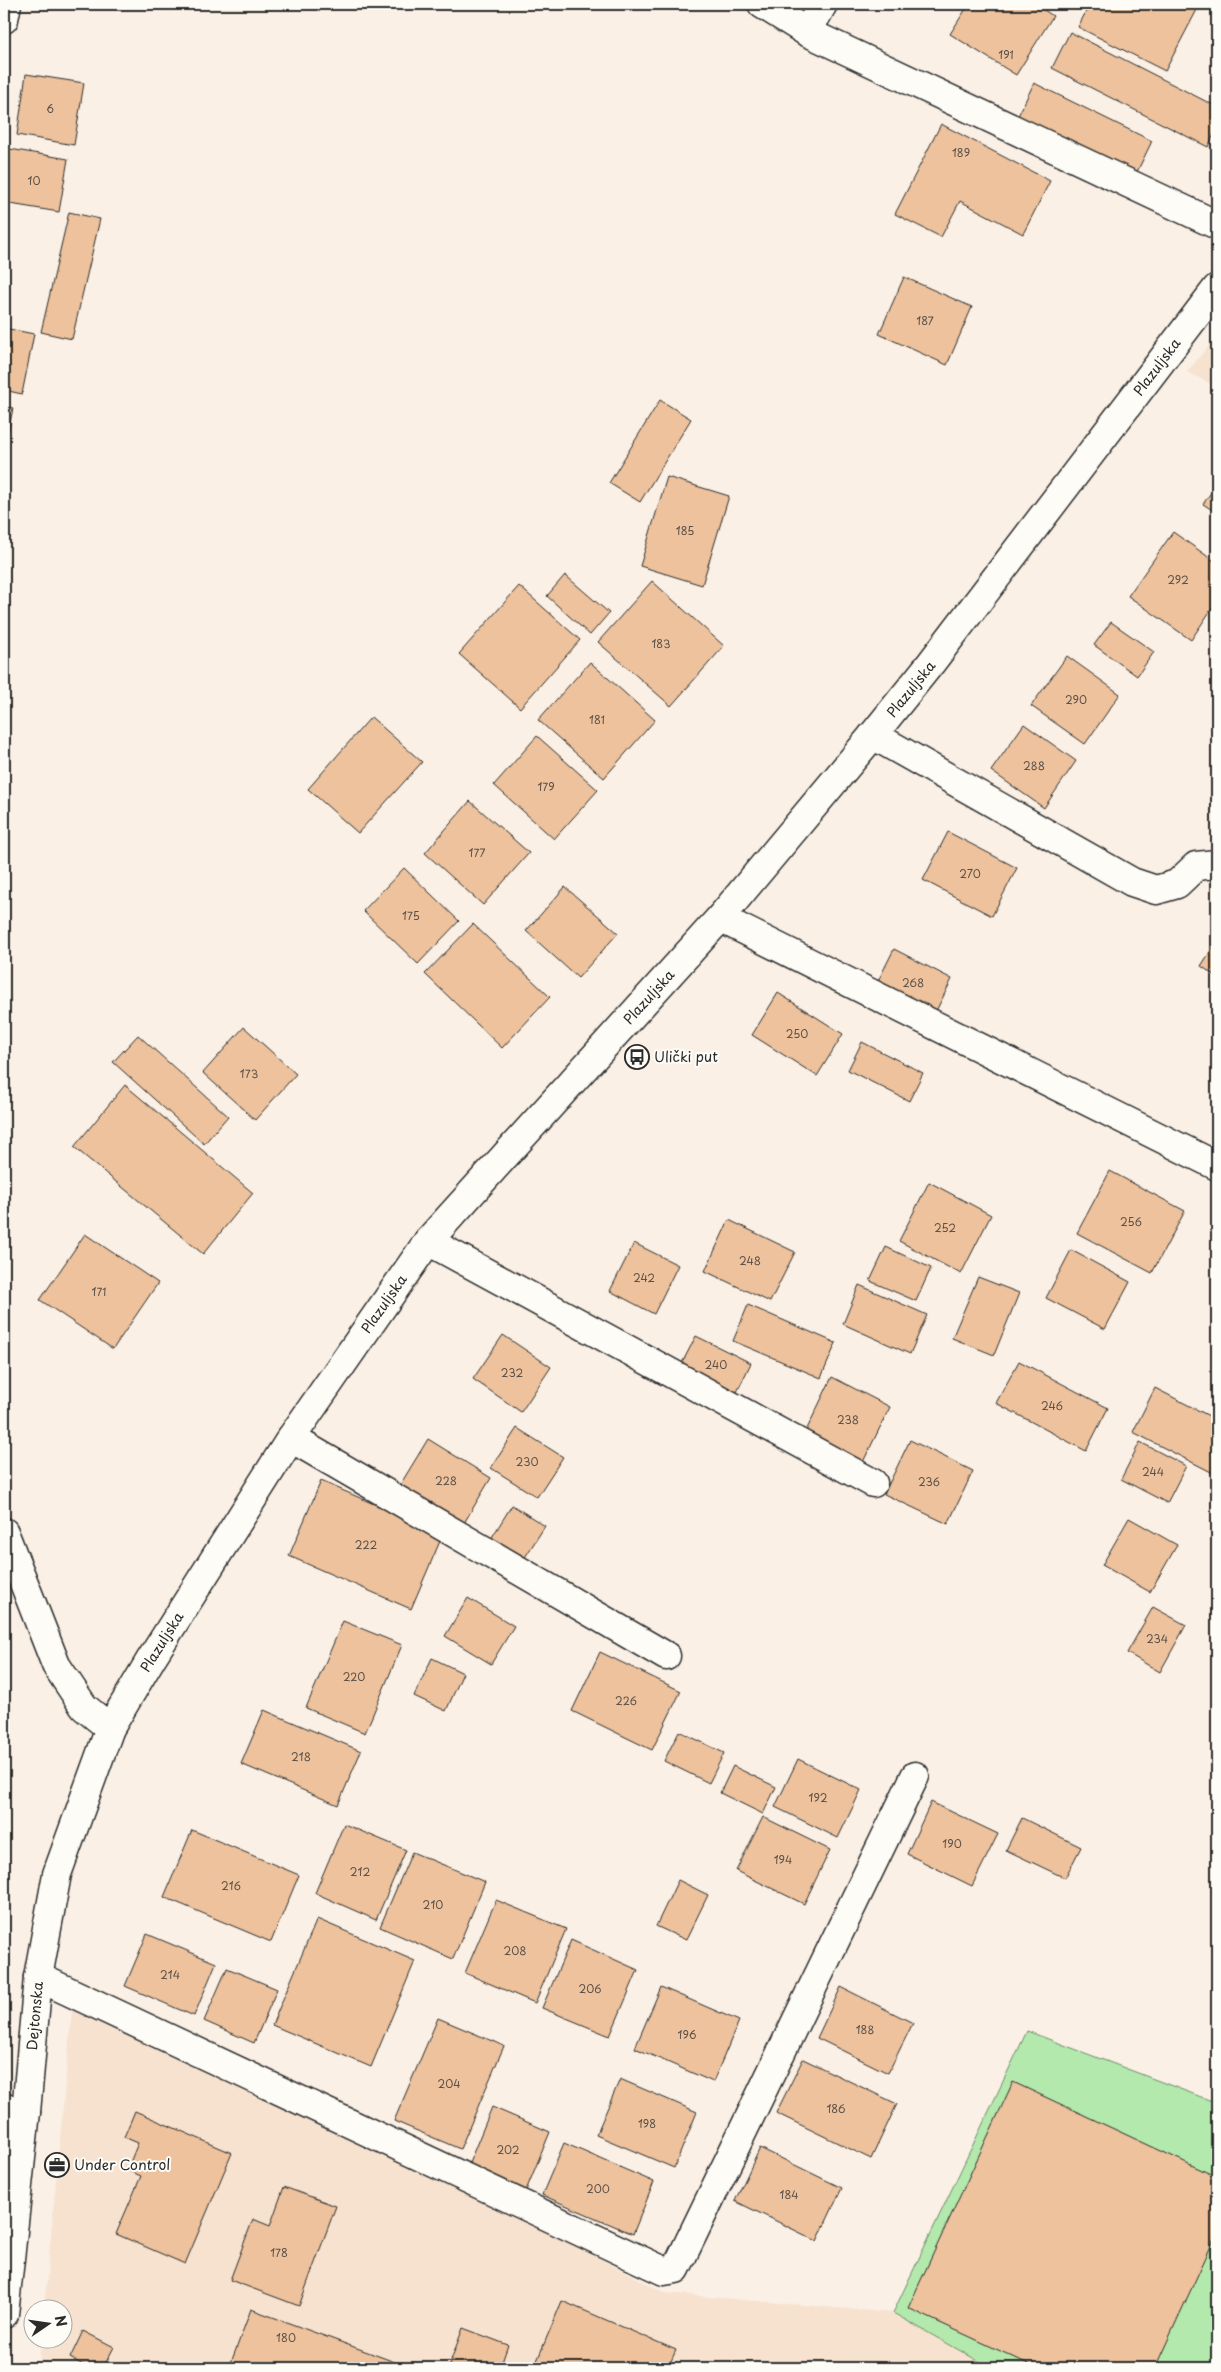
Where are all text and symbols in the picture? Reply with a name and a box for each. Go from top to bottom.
house number: 191 [998,46,1014,63]
house number: 6 [46,100,54,117]
house number: 189 [952,144,970,161]
house number: 10 [28,172,40,189]
house number: 187 [916,312,934,329]
street label: Plazuljska [1128,333,1185,400]
house number: 185 [676,522,694,539]
house number: 292 [1167,571,1189,588]
house number: 183 [651,635,671,652]
street label: Plazuljska [881,656,940,722]
house number: 290 [1065,691,1087,708]
house number: 181 [589,711,605,728]
house number: 288 [1023,757,1045,774]
house number: 179 [537,778,555,795]
house number: 177 [469,844,486,861]
house number: 270 [959,865,981,882]
house number: 175 [402,907,420,924]
street label: Plazuljska [618,964,679,1029]
house number: 268 [902,974,924,991]
house number: 250 [786,1025,808,1042]
bus stop icon: Ulički put [624,1044,650,1070]
place label: Ulički put [654,1046,718,1067]
house number: 173 [240,1065,258,1082]
house number: 256 [1120,1213,1142,1230]
house number: 252 [934,1219,956,1236]
house number: 248 [739,1252,761,1269]
house number: 242 [633,1269,655,1286]
street label: Plazuljska [356,1270,412,1337]
house number: 171 [92,1283,106,1300]
house number: 240 [705,1356,727,1373]
house number: 232 [501,1364,523,1381]
house number: 246 [1041,1397,1063,1414]
house number: 238 [837,1411,859,1428]
house number: 230 [516,1453,538,1470]
house number: 244 [1142,1463,1164,1480]
house number: 228 [435,1472,457,1489]
house number: 236 [918,1473,940,1490]
house number: 222 [355,1536,377,1553]
street label: Plazuljska [135,1607,189,1676]
house number: 234 [1146,1630,1168,1647]
house number: 220 [343,1668,365,1685]
house number: 226 [615,1692,637,1709]
house number: 218 [291,1748,311,1765]
house number: 192 [809,1789,828,1806]
house number: 190 [942,1835,962,1852]
house number: 194 [774,1851,792,1868]
house number: 212 [350,1863,370,1880]
house number: 216 [221,1877,241,1894]
house number: 210 [423,1896,443,1913]
house number: 208 [504,1942,526,1959]
house number: 214 [160,1966,180,1983]
street label: Dejtonska [21,1980,48,2051]
house number: 206 [579,1980,601,1997]
house number: 188 [856,2021,874,2038]
house number: 196 [678,2026,697,2043]
house number: 204 [438,2075,461,2092]
house number: 186 [826,2100,846,2117]
house number: 198 [638,2115,656,2132]
house number: 202 [496,2141,520,2158]
office icon: Under Control [44,2152,70,2178]
place label: Under Control [74,2154,170,2175]
house number: 200 [586,2180,610,2197]
house number: 184 [779,2186,799,2203]
house number: 178 [270,2244,288,2261]
north arrow [22,2300,72,2350]
text: N [50,2313,73,2329]
house number: 180 [276,2329,296,2346]

